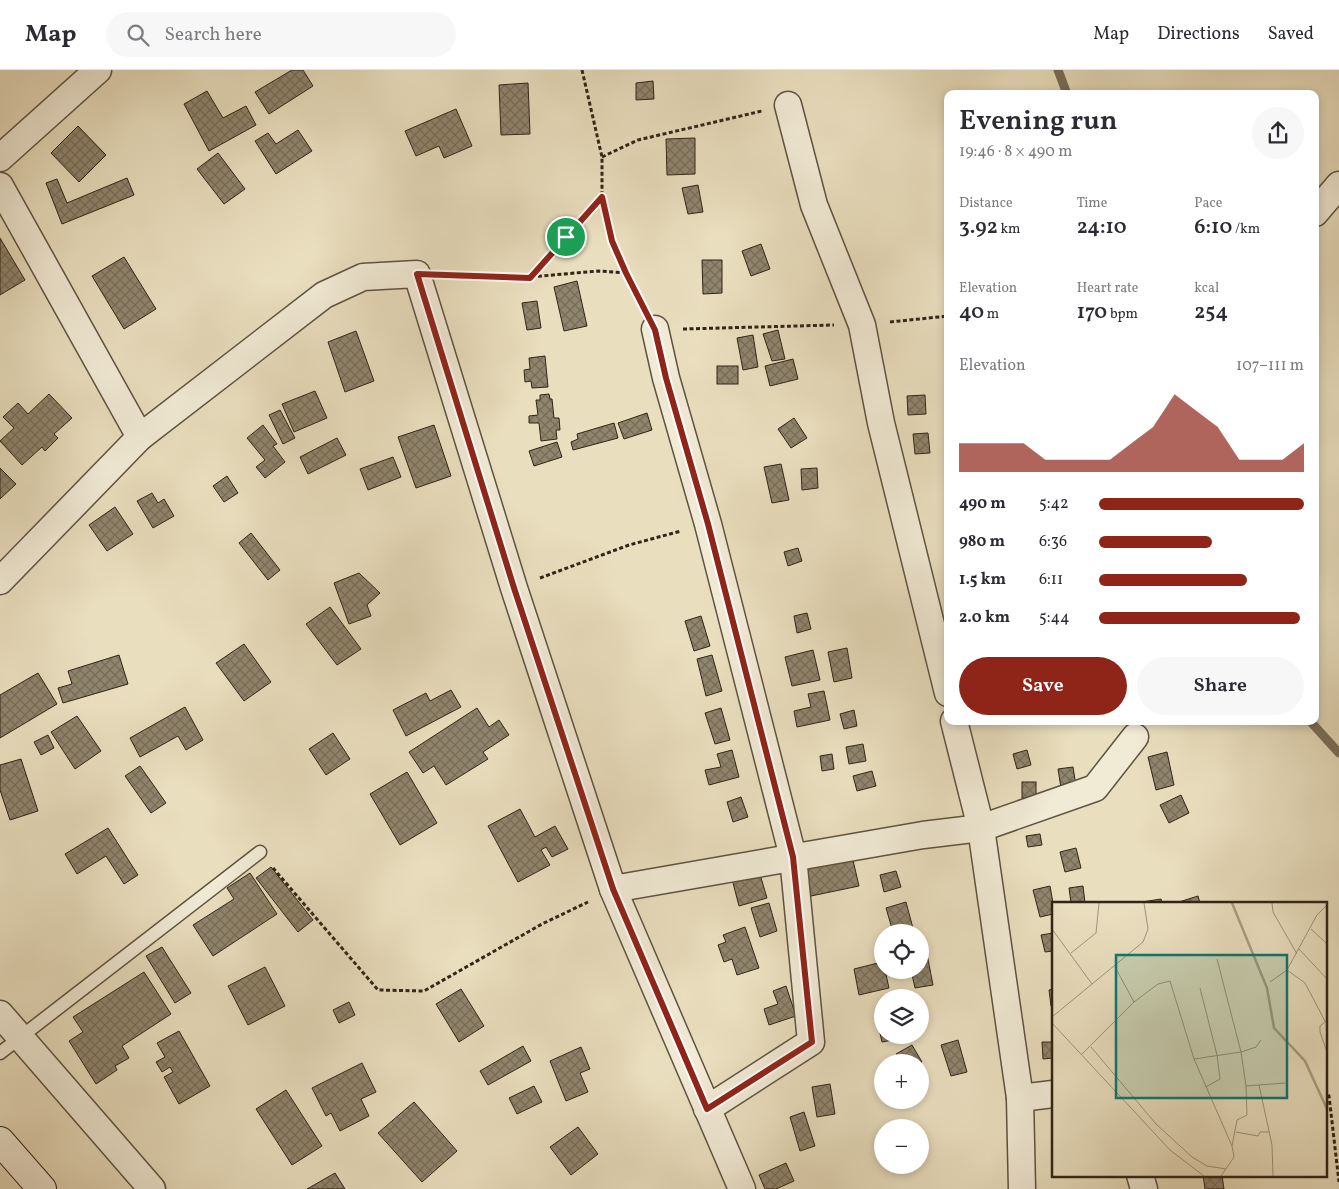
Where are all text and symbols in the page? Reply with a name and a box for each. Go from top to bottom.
search box [106,12,456,57]
text: Map [25,18,76,52]
icon: search [124,21,152,49]
text: Search here [164,22,262,48]
text: Map [1093,22,1129,47]
text: Directions [1157,22,1240,47]
text: Saved [1268,22,1314,47]
text: Evening run [959,102,1118,141]
button: share [1252,107,1304,159]
text: 19:46 · 8 × 490 m [959,141,1072,163]
text: Distance [959,194,1013,213]
text: Time [1077,194,1107,213]
text: Pace [1194,194,1222,213]
text: 3.92 [959,213,998,242]
text: 24:10 [1077,213,1127,242]
text: 6:10 [1194,213,1232,242]
pin [545,216,587,258]
text: km [998,220,1021,239]
text: /km [1232,220,1260,239]
icon: arrive [552,223,580,251]
text: Elevation [959,279,1017,298]
text: Heart rate [1077,279,1138,298]
text: kcal [1194,279,1219,298]
text: 40 [959,298,984,327]
text: 170 [1077,298,1107,327]
text: 254 [1194,298,1228,327]
text: m [984,305,999,324]
text: bpm [1107,305,1138,324]
text: Elevation [959,355,1026,377]
text: 107–111 m [1236,355,1304,377]
text: 490 m [959,493,1006,515]
text: 5:42 [1039,493,1069,515]
text: 980 m [959,531,1005,553]
text: 6:36 [1039,531,1067,553]
text: 1.5 km [959,569,1006,591]
text: 6:11 [1039,569,1063,591]
text: 2.0 km [959,607,1010,629]
text: 5:44 [1039,607,1070,629]
button: Save [959,657,1127,715]
button: Share [1137,657,1304,715]
inset map [1052,902,1326,1176]
map controls [874,924,929,1174]
button: locate [874,924,929,979]
button: layers [874,989,929,1044]
button: + [874,1054,929,1109]
button: − [874,1119,929,1174]

